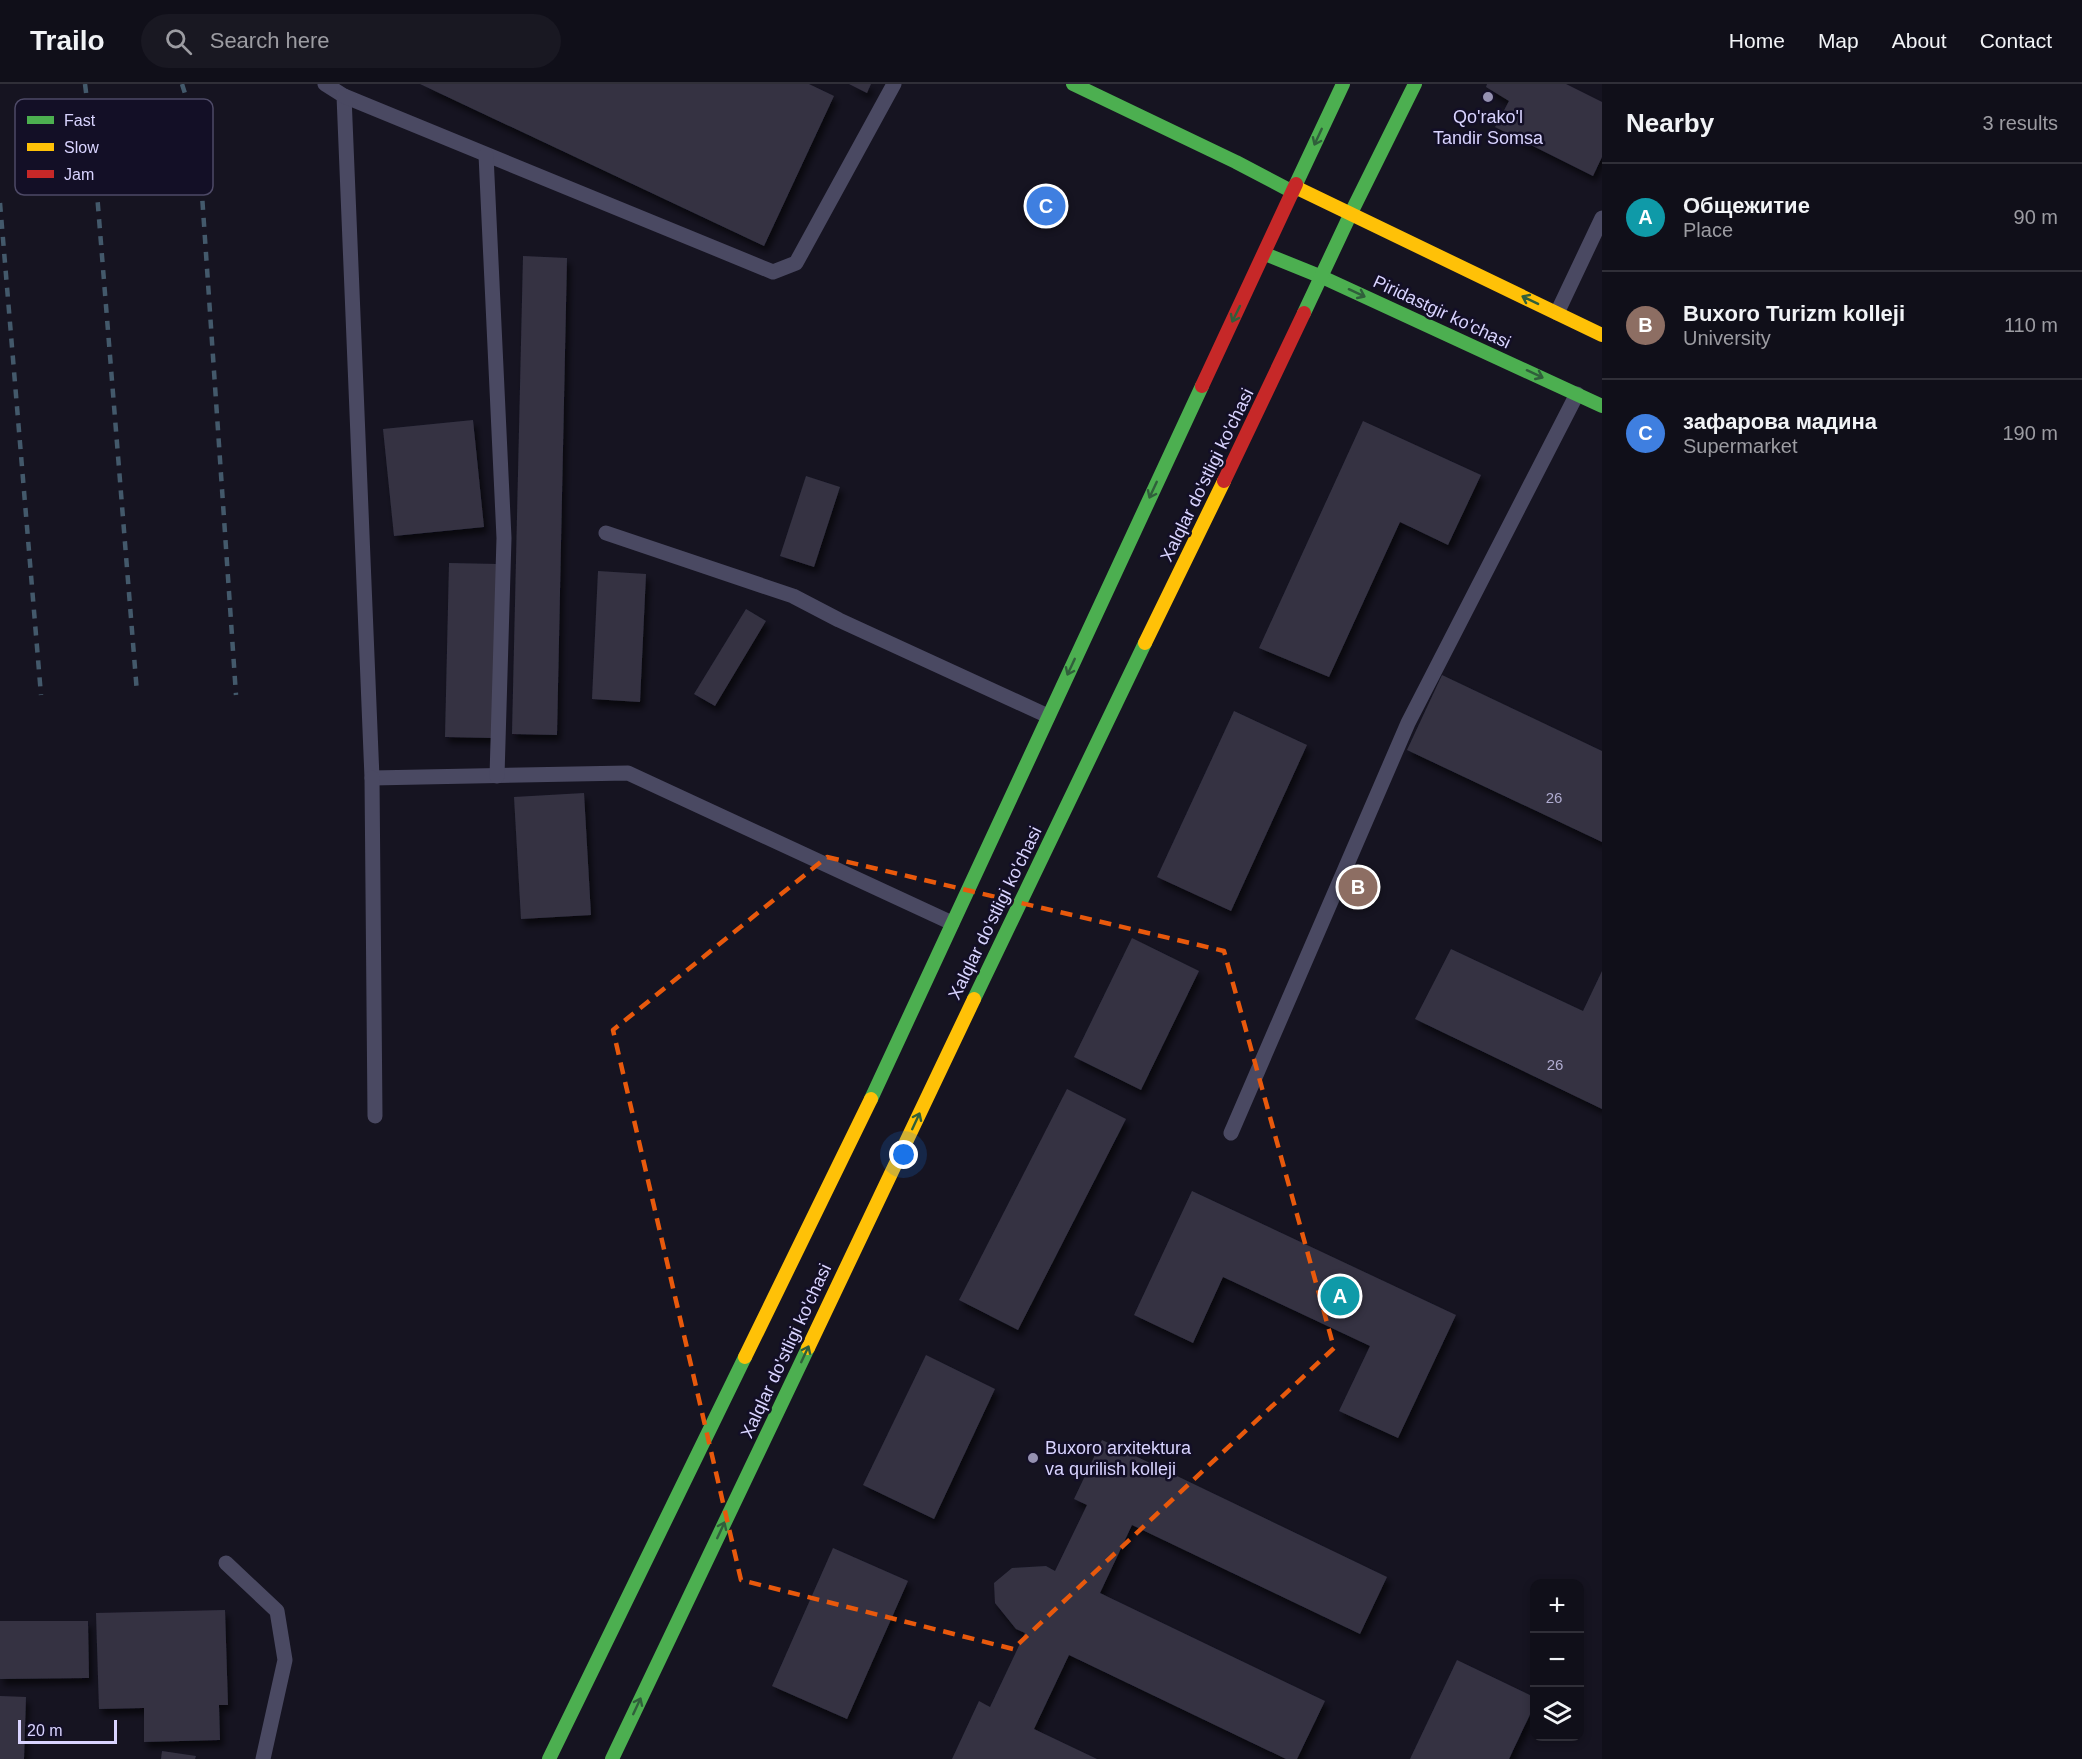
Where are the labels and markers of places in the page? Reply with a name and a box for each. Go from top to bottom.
marker: Qo'rako'l Tandir Somsa [1481,90,1495,104]
place label: Qo'rako'l Tandir Somsa [1433,107,1544,148]
pin: C [1026,184,1066,228]
pin: B [1338,864,1378,910]
pin: A [1320,1274,1360,1318]
place label: Buxoro arxitektura va qurilish kolleji [1045,1438,1192,1479]
marker: Buxoro arxitektura va qurilish kolleji [1026,1451,1040,1465]

